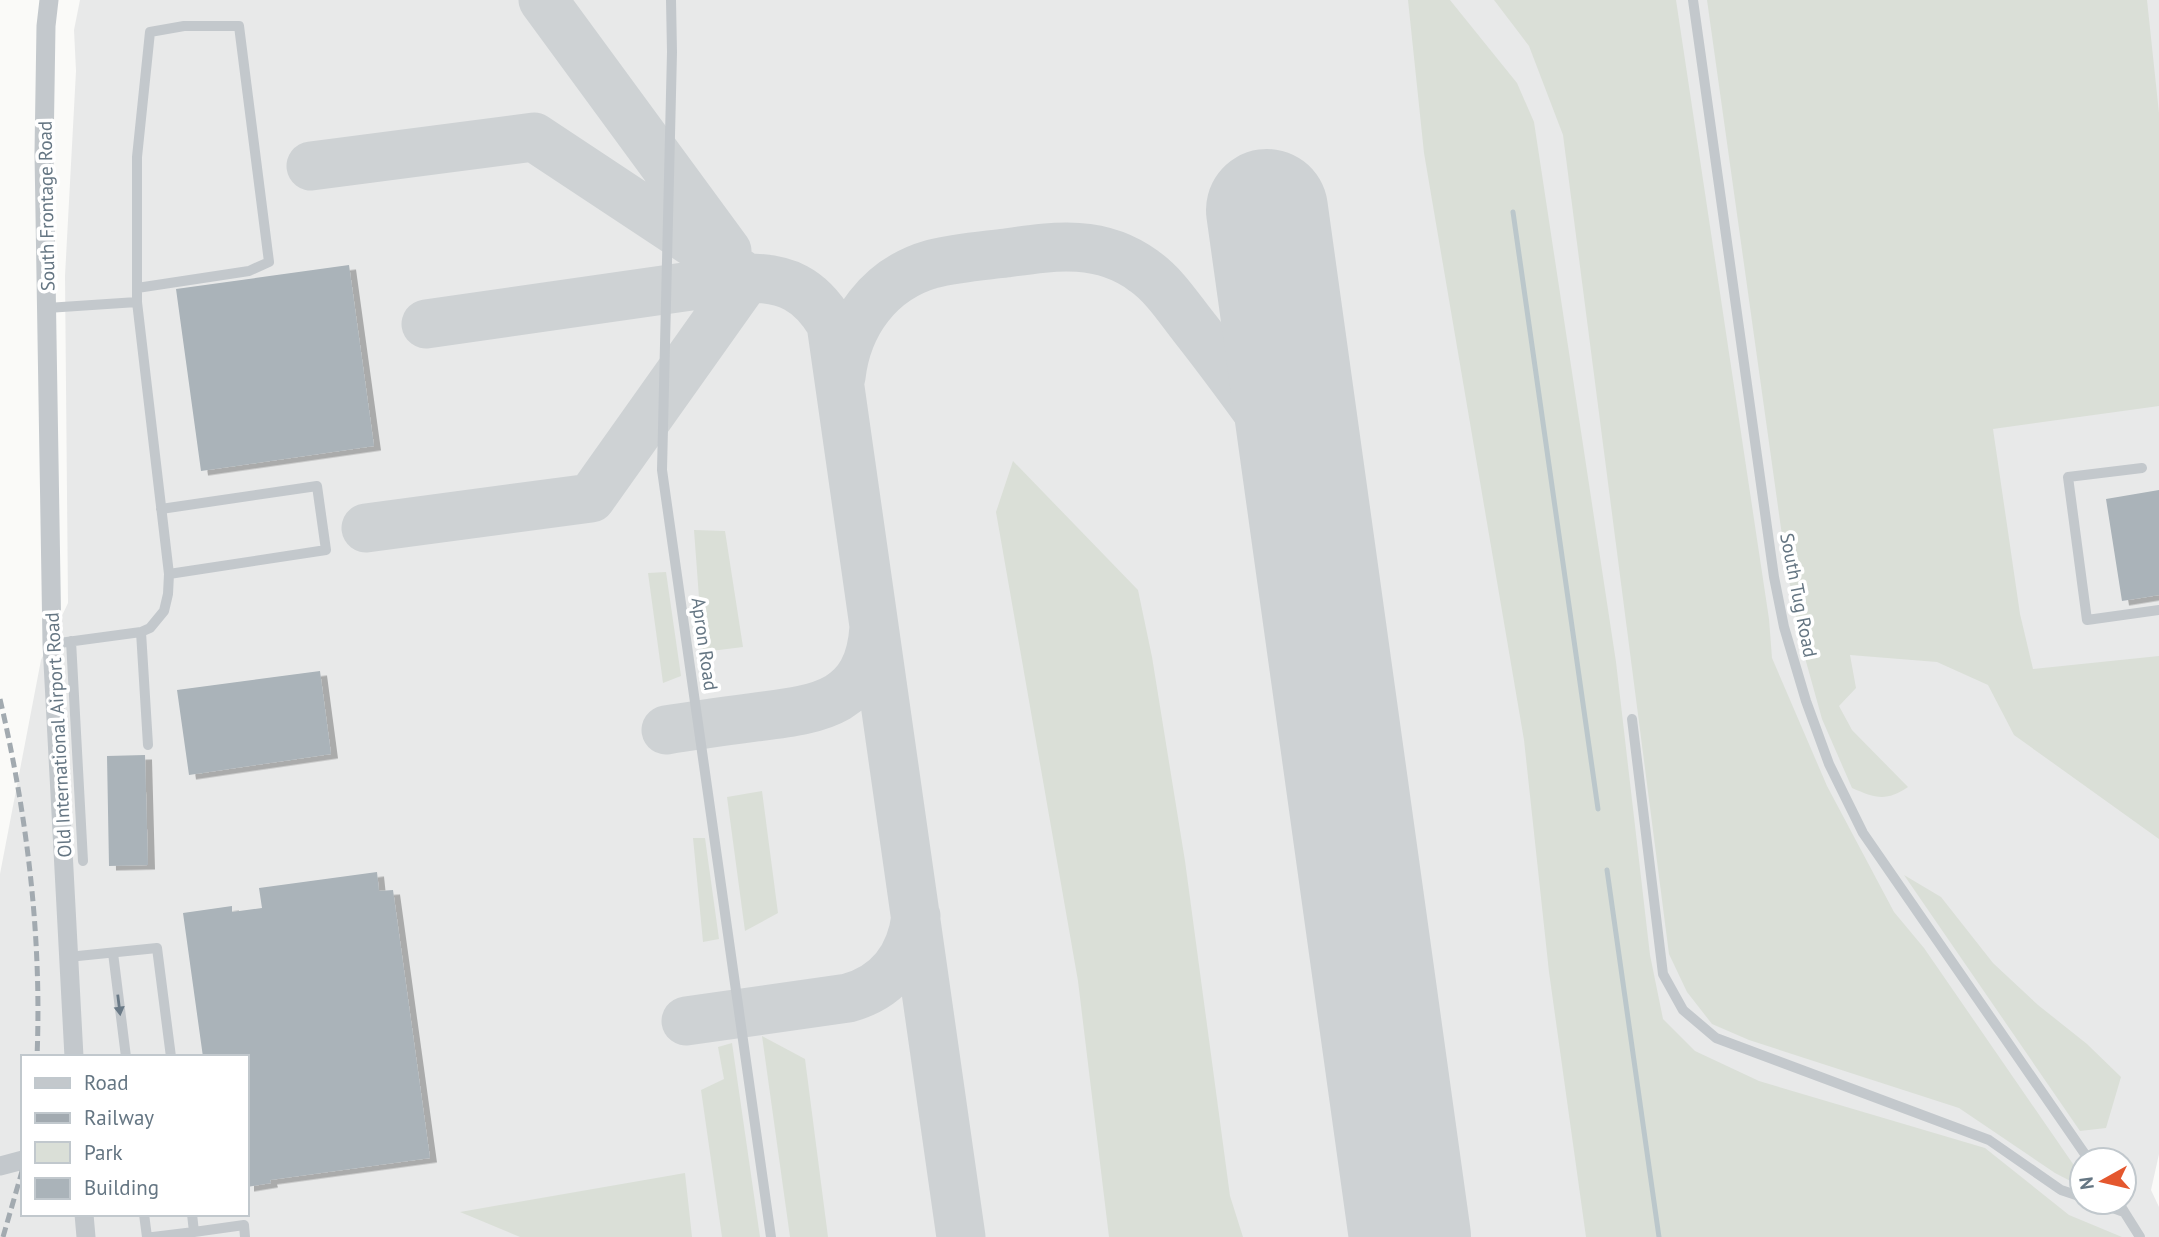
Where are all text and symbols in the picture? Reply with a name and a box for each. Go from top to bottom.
street label: South Frontage Road [33,121,59,291]
street label: South Tug Road [1775,531,1823,659]
street label: Apron Road [687,596,723,692]
street label: Old International Airport Road [40,612,76,858]
one-way arrow [114,994,125,1016]
legend [21,1055,248,1216]
text: Road [84,1069,128,1096]
text: Railway [84,1104,154,1131]
text: Park [84,1139,123,1166]
north arrow [2068,1146,2138,1216]
text: Building [84,1174,159,1201]
text: N [2073,1176,2099,1191]

